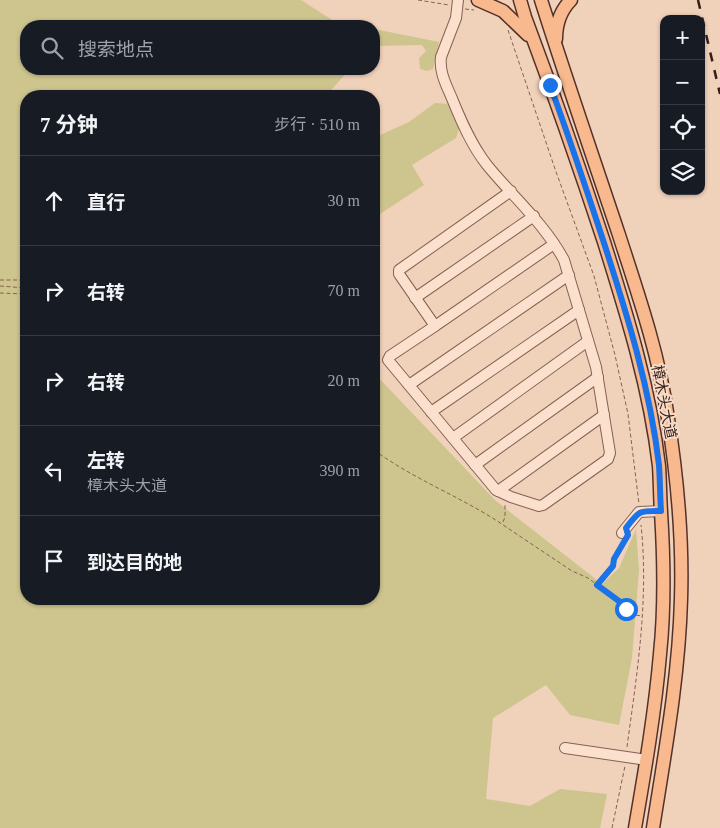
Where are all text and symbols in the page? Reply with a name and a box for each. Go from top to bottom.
map controls [660,15,705,195]
button: + [660,15,705,60]
search box [20,20,380,75]
icon: search [38,34,66,62]
text: 搜索地点 [78,39,154,60]
button: − [660,60,705,105]
route end [539,74,562,97]
button: locate [660,105,705,150]
text: 7 分钟 [40,113,98,137]
text: 步行 · 510 m [274,116,360,133]
button: layers [660,150,705,195]
icon: ahead [40,187,68,215]
text: 直行 [87,192,125,213]
text: 30 m [328,192,360,209]
icon: right [40,277,68,305]
text: 右转 [87,282,125,303]
text: 70 m [328,282,360,299]
street label: 樟木头大道 [649,363,680,440]
icon: right [40,367,68,395]
text: 右转 [87,372,125,393]
text: 20 m [328,372,360,389]
text: 左转 [87,450,125,471]
icon: left [40,457,68,485]
text: 390 m [320,462,360,479]
text: 樟木头大道 [87,477,167,494]
icon: arrive [40,547,68,575]
text: 到达目的地 [87,552,182,573]
route start [615,598,638,621]

